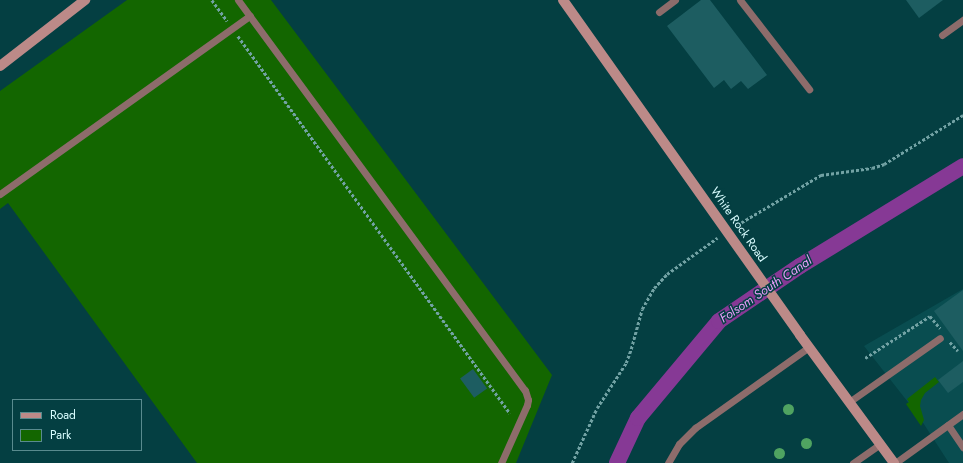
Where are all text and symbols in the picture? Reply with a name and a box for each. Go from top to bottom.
street label: White Rock Road [707,185,769,265]
water label: Folsom South Canal [717,253,815,327]
legend [12,399,142,451]
text: Road [50,406,76,424]
text: Park [50,426,71,444]

